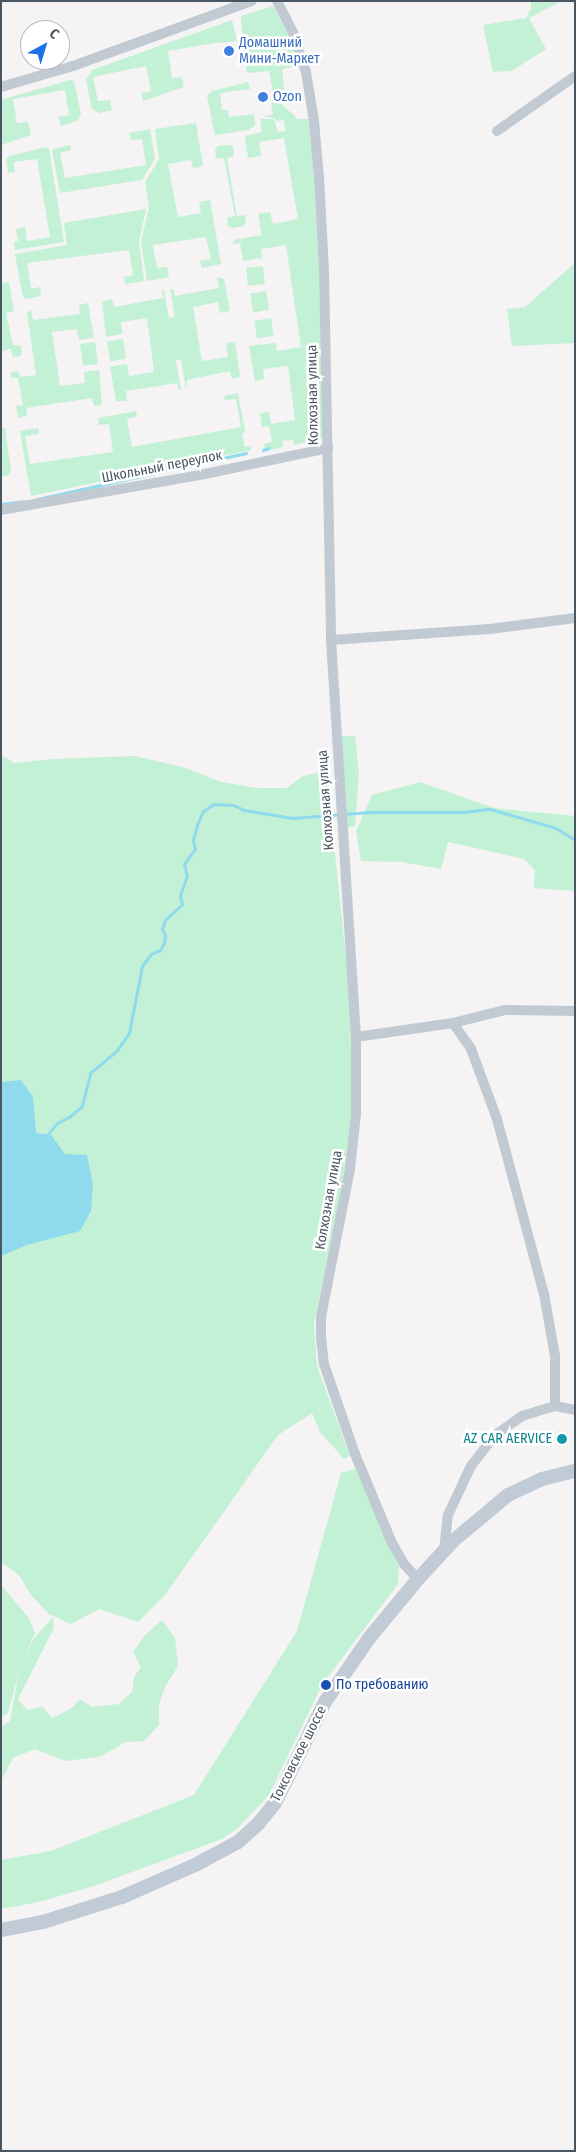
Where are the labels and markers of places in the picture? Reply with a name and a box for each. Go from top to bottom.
place label: Домашний Мини-Маркет [239,35,320,68]
marker: Домашний Мини-Маркет [223,45,235,57]
place label: Ozon [273,89,302,105]
marker: Ozon [257,91,269,103]
place label: AZ CAR AERVICE [463,1431,552,1447]
marker: AZ CAR AERVICE [556,1433,568,1445]
place label: По требованию [336,1677,428,1693]
marker: По требованию [320,1679,332,1691]

